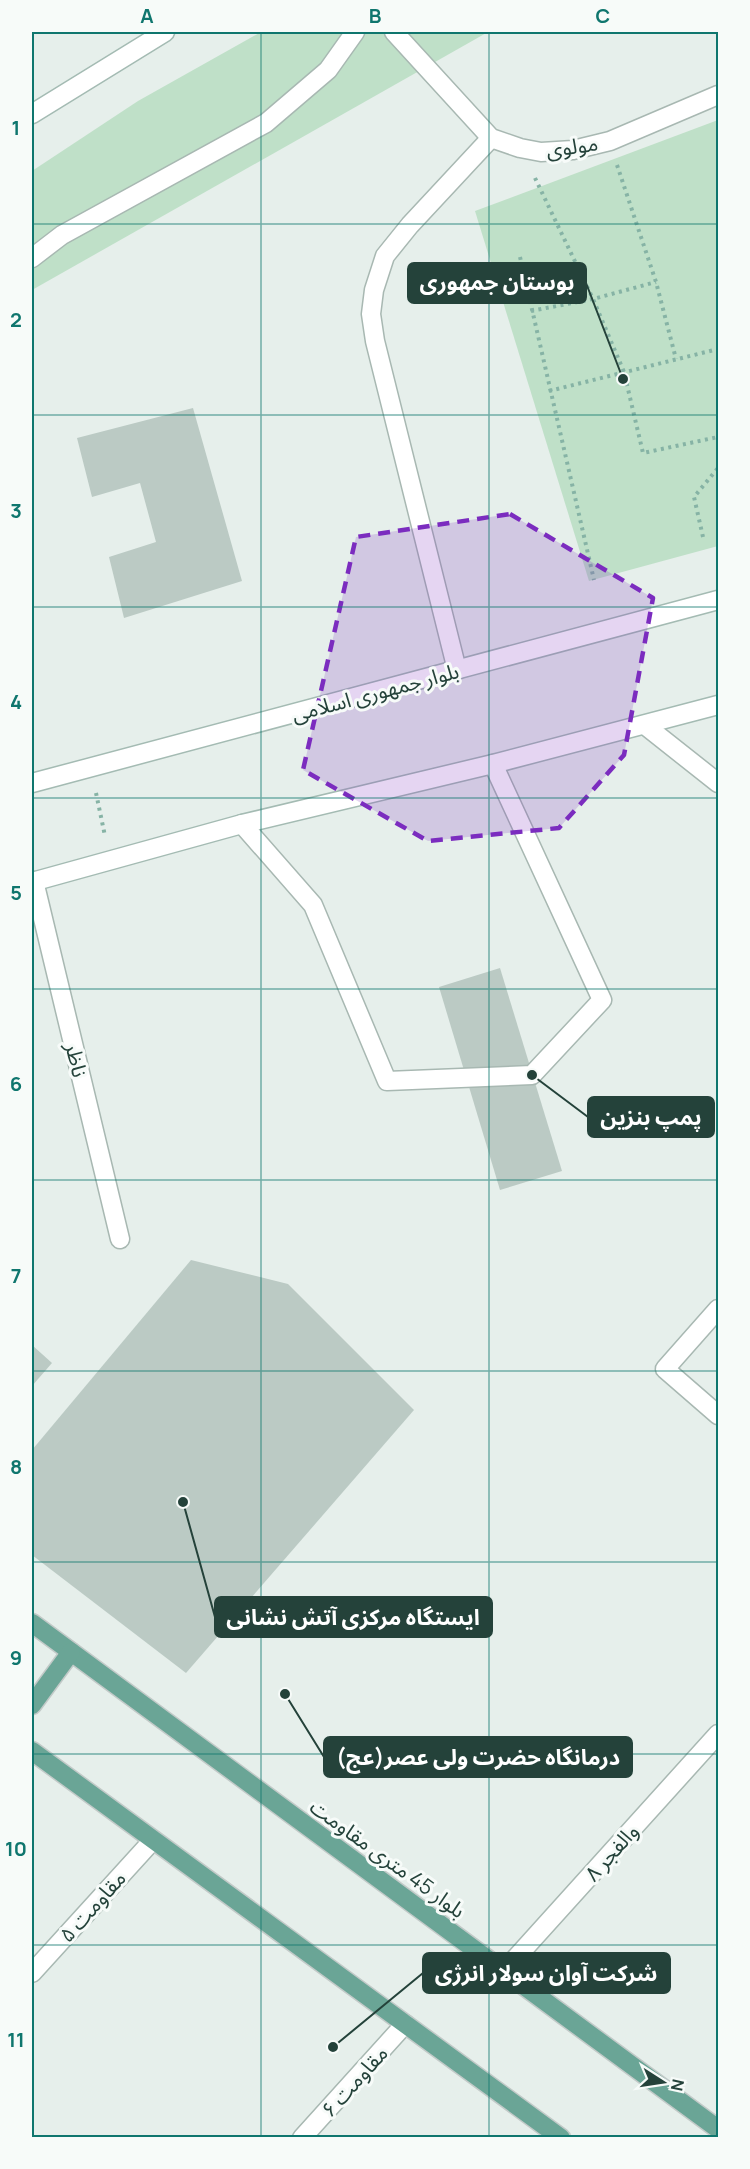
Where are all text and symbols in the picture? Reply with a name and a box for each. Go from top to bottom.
text: A [140,2,154,29]
text: B [369,2,382,29]
text: C [596,2,610,29]
text: 1 [12,114,20,141]
street label: مولوی [544,128,600,164]
callout: بوستان جمهوری [408,263,586,303]
text: بوستان جمهوری [420,267,574,297]
text: 2 [10,306,22,333]
text: 3 [10,497,22,524]
street label: بلوار جمهوری اسلامی [288,656,462,728]
text: 4 [10,688,22,715]
text: 5 [10,879,22,906]
street label: ناظر [59,1039,94,1080]
text: 6 [10,1070,22,1097]
callout: پمپ بنزین [588,1097,714,1137]
text: پمپ بنزین [600,1102,702,1132]
text: 7 [11,1262,21,1289]
text: 8 [10,1453,22,1480]
callout: ایستگاه مرکزی آتش نشانی [215,1597,492,1637]
text: ایستگاه مرکزی آتش نشانی [226,1602,480,1632]
text: 9 [10,1644,22,1671]
callout: درمانگاه حضرت ولی عصر(عج) [324,1737,632,1777]
text: درمانگاه حضرت ولی عصر(عج) [336,1742,620,1774]
street label: بلوار 45 متری مقاومت [305,1792,471,1924]
street label: والفجر ۸ [578,1817,644,1887]
text: 10 [5,1835,27,1862]
street label: مقاومت ۵ [52,1864,132,1948]
callout: شرکت آوان سولار انرژی [423,1953,670,1993]
text: شرکت آوان سولار انرژی [435,1958,657,1988]
text: 11 [7,2026,25,2053]
street label: مقاومت ۶ [314,2039,394,2123]
north arrow [633,2052,693,2112]
text: N [666,2077,690,2093]

